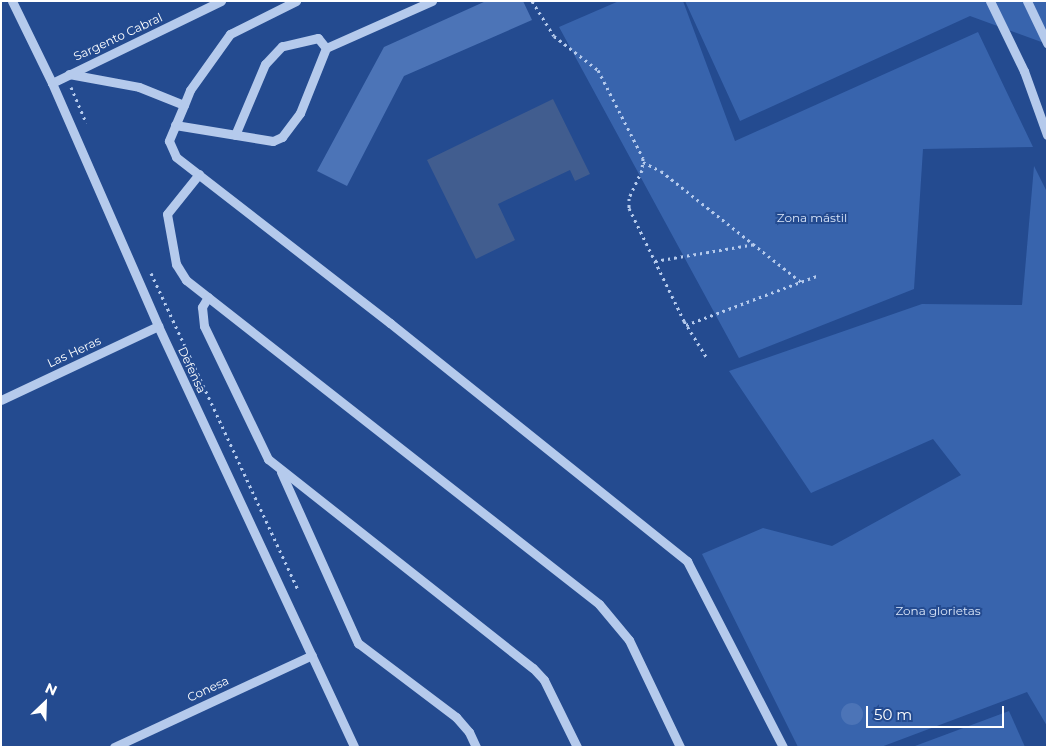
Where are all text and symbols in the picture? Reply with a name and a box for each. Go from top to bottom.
street label: Sargento Cabral [71,10,165,64]
park label: Zona mástil [777,211,847,225]
street label: Las Heras [45,333,103,371]
street label: Defensa [175,345,209,395]
park label: Zona glorietas [895,604,981,618]
street label: Conesa [185,673,231,705]
north arrow [20,678,70,728]
text: N [42,679,60,700]
scale bar [868,696,1006,728]
text: 50 m [874,705,912,724]

